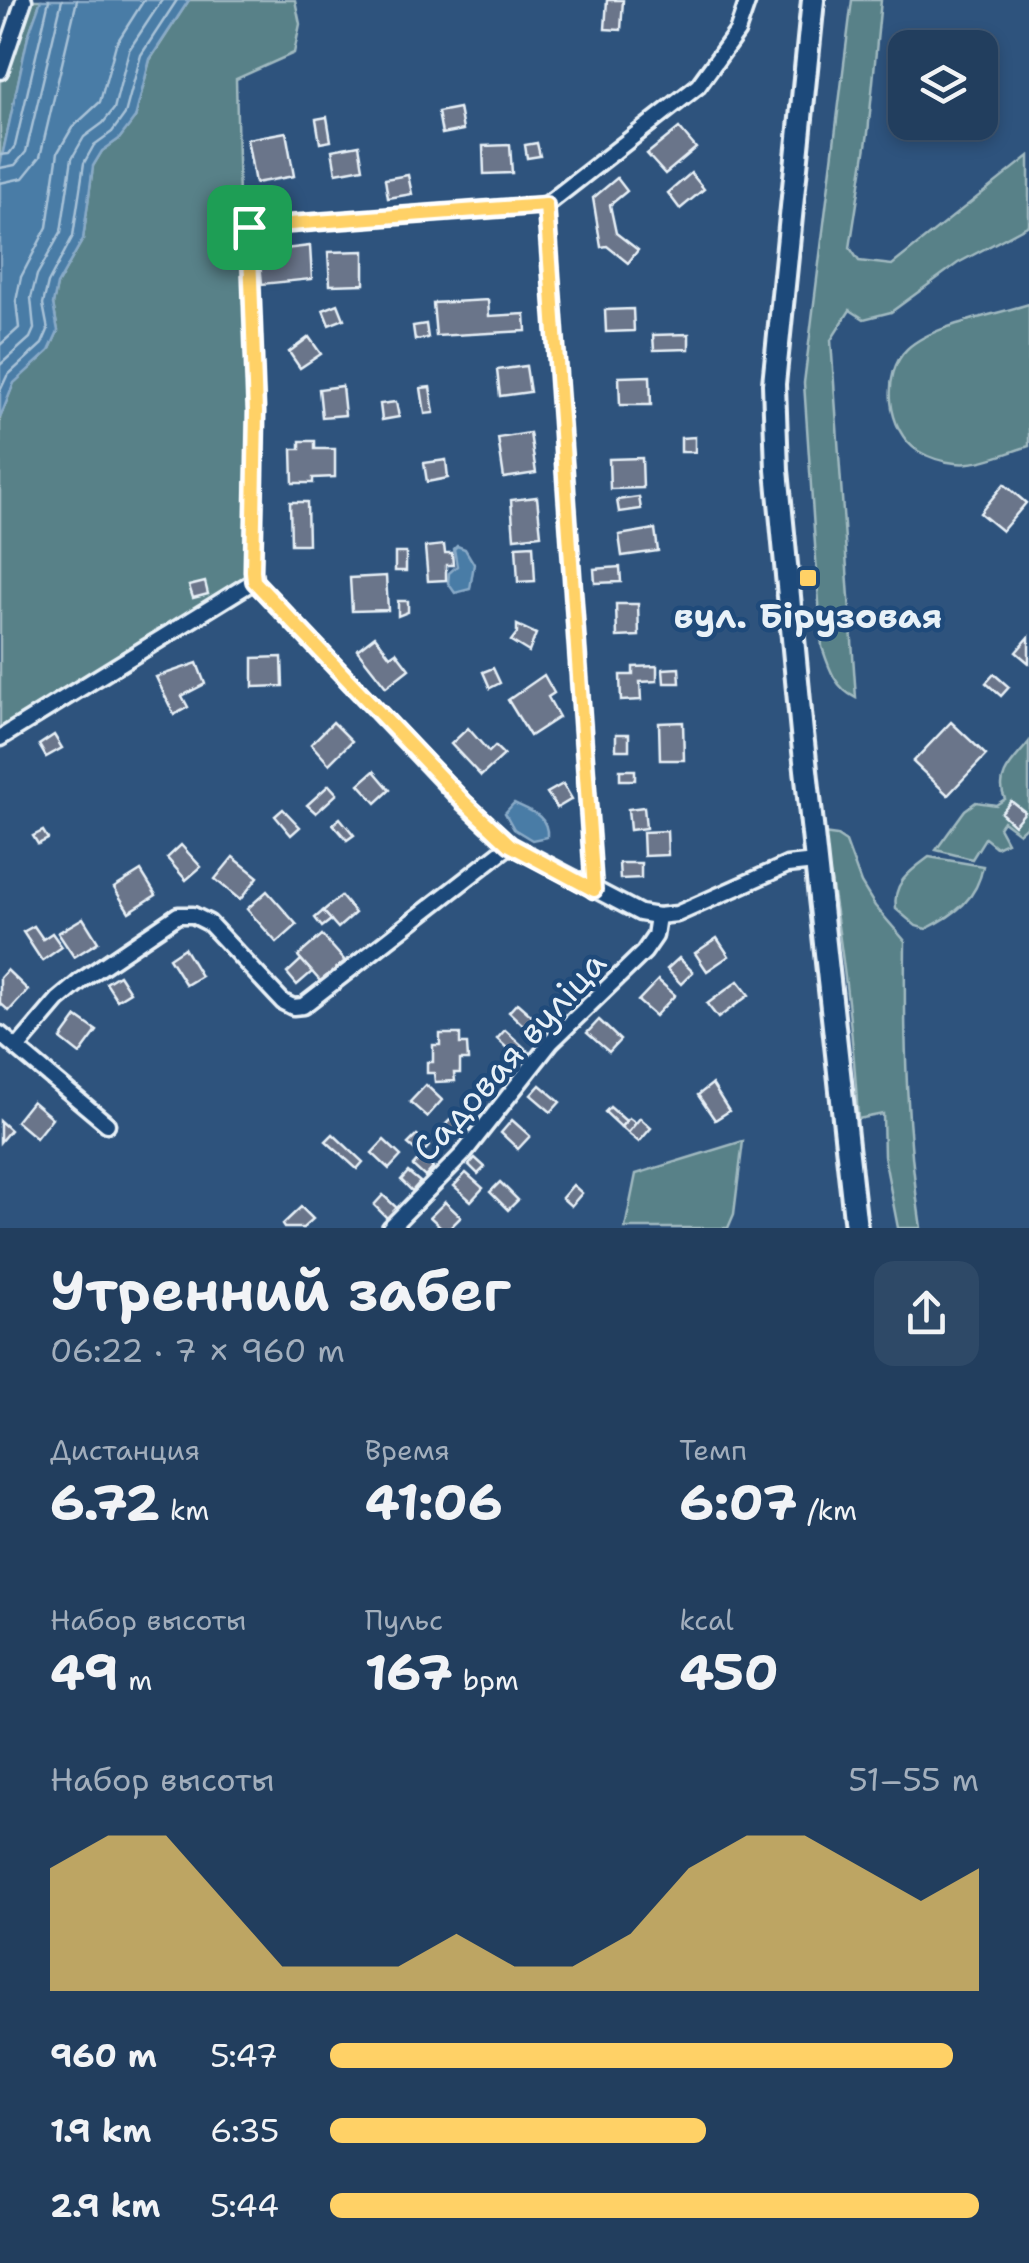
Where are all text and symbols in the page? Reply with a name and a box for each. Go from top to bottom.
map controls [888,30,998,140]
button: layers [888,30,998,140]
pin [207,185,292,270]
icon: arrive [222,200,277,255]
marker: вул. Бірузовая [797,567,819,589]
place label: вул. Бірузовая [674,592,942,639]
street label: Садовая вуліца [402,940,616,1171]
text: Утренний забег [50,1254,511,1328]
button: share [874,1261,979,1366]
text: 06:22 · 7 × 960 m [50,1329,345,1372]
text: Дистанция [50,1431,200,1469]
text: Время [365,1431,450,1469]
text: Темп [679,1431,747,1469]
text: 6.72 [50,1469,160,1536]
text: 41:06 [365,1469,503,1536]
text: 6:07 [679,1469,798,1536]
text: km [160,1491,209,1529]
text: /km [798,1491,857,1529]
text: Набор высоты [50,1601,246,1639]
text: Пульс [365,1601,443,1639]
text: kcal [679,1601,734,1639]
text: 49 [50,1639,119,1706]
text: 167 [365,1639,453,1706]
text: 450 [679,1639,779,1706]
text: m [119,1661,152,1699]
text: bpm [453,1661,519,1699]
text: Набор высоты [50,1758,275,1801]
text: 51–55 m [848,1758,979,1801]
text: 960 m [50,2034,157,2077]
text: 5:47 [210,2034,278,2077]
text: 1.9 km [50,2109,151,2152]
text: 6:35 [210,2109,279,2152]
text: 2.9 km [50,2184,160,2227]
text: 5:44 [210,2184,279,2227]

